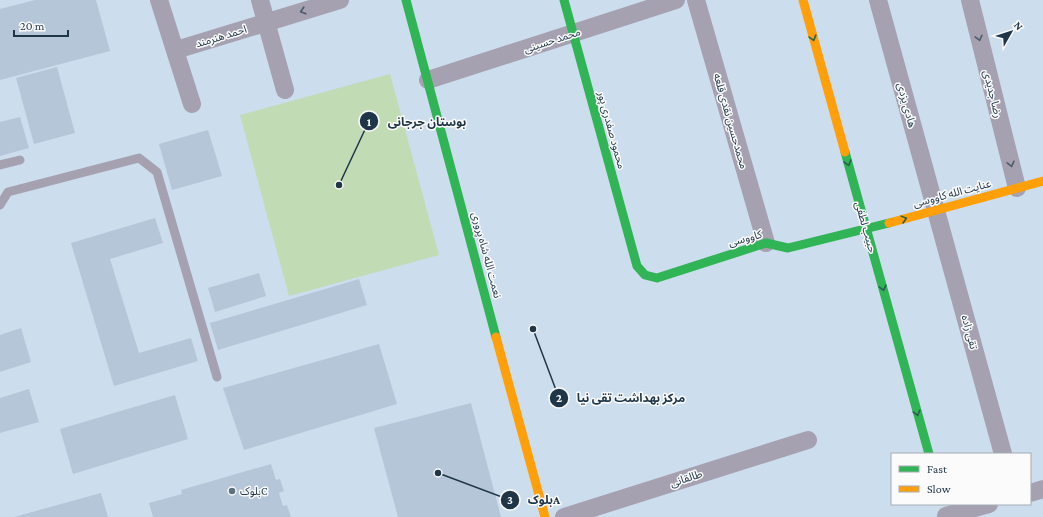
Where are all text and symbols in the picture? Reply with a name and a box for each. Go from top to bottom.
one-way arrow [300,6,307,15]
scale bar [14,12,68,38]
north arrow [991,12,1031,52]
text: 20 m [20,19,45,33]
text: N [1012,19,1026,33]
street label: احمد هنرمند [194,23,248,50]
street label: محمد حسینی [522,25,582,56]
one-way arrow [808,34,817,41]
one-way arrow [974,34,983,41]
street label: رضا جدیدی [980,69,1005,119]
street label: محمدحسین نقدی قلعه [711,72,750,171]
street label: هادی یزدی [894,81,919,129]
street label: محمود صفدری پور [594,89,628,171]
callout: بوستان جرجانی [359,109,474,133]
text: 1 [367,115,372,129]
text: بوستان جرجانی [388,115,467,129]
one-way arrow [843,159,852,166]
one-way arrow [1006,160,1015,167]
street label: عنایت‌ الله کاووسی [912,177,993,210]
street label: حبیب لطفی [852,200,879,255]
street label: نعمت الله شاه پروری [468,211,504,300]
one-way arrow [900,215,907,224]
street label: کاووسی [727,228,764,249]
one-way arrow [878,284,887,291]
street label: تقی زاده [959,314,980,351]
callout: مرکز بهداشت تقی نیا [549,386,694,410]
text: 2 [556,391,562,405]
text: مرکز بهداشت تقی نیا [577,391,685,405]
one-way arrow [913,410,921,417]
legend [891,453,1031,505]
text: Fast [927,462,948,476]
street label: طالقانی [668,467,704,490]
text: Slow [927,482,951,496]
place label: بلوکC [240,485,268,498]
marker: بلوکC [227,486,237,496]
callout: بلوکA [500,488,568,512]
text: 3 [507,493,513,507]
text: بلوکA [528,493,561,507]

